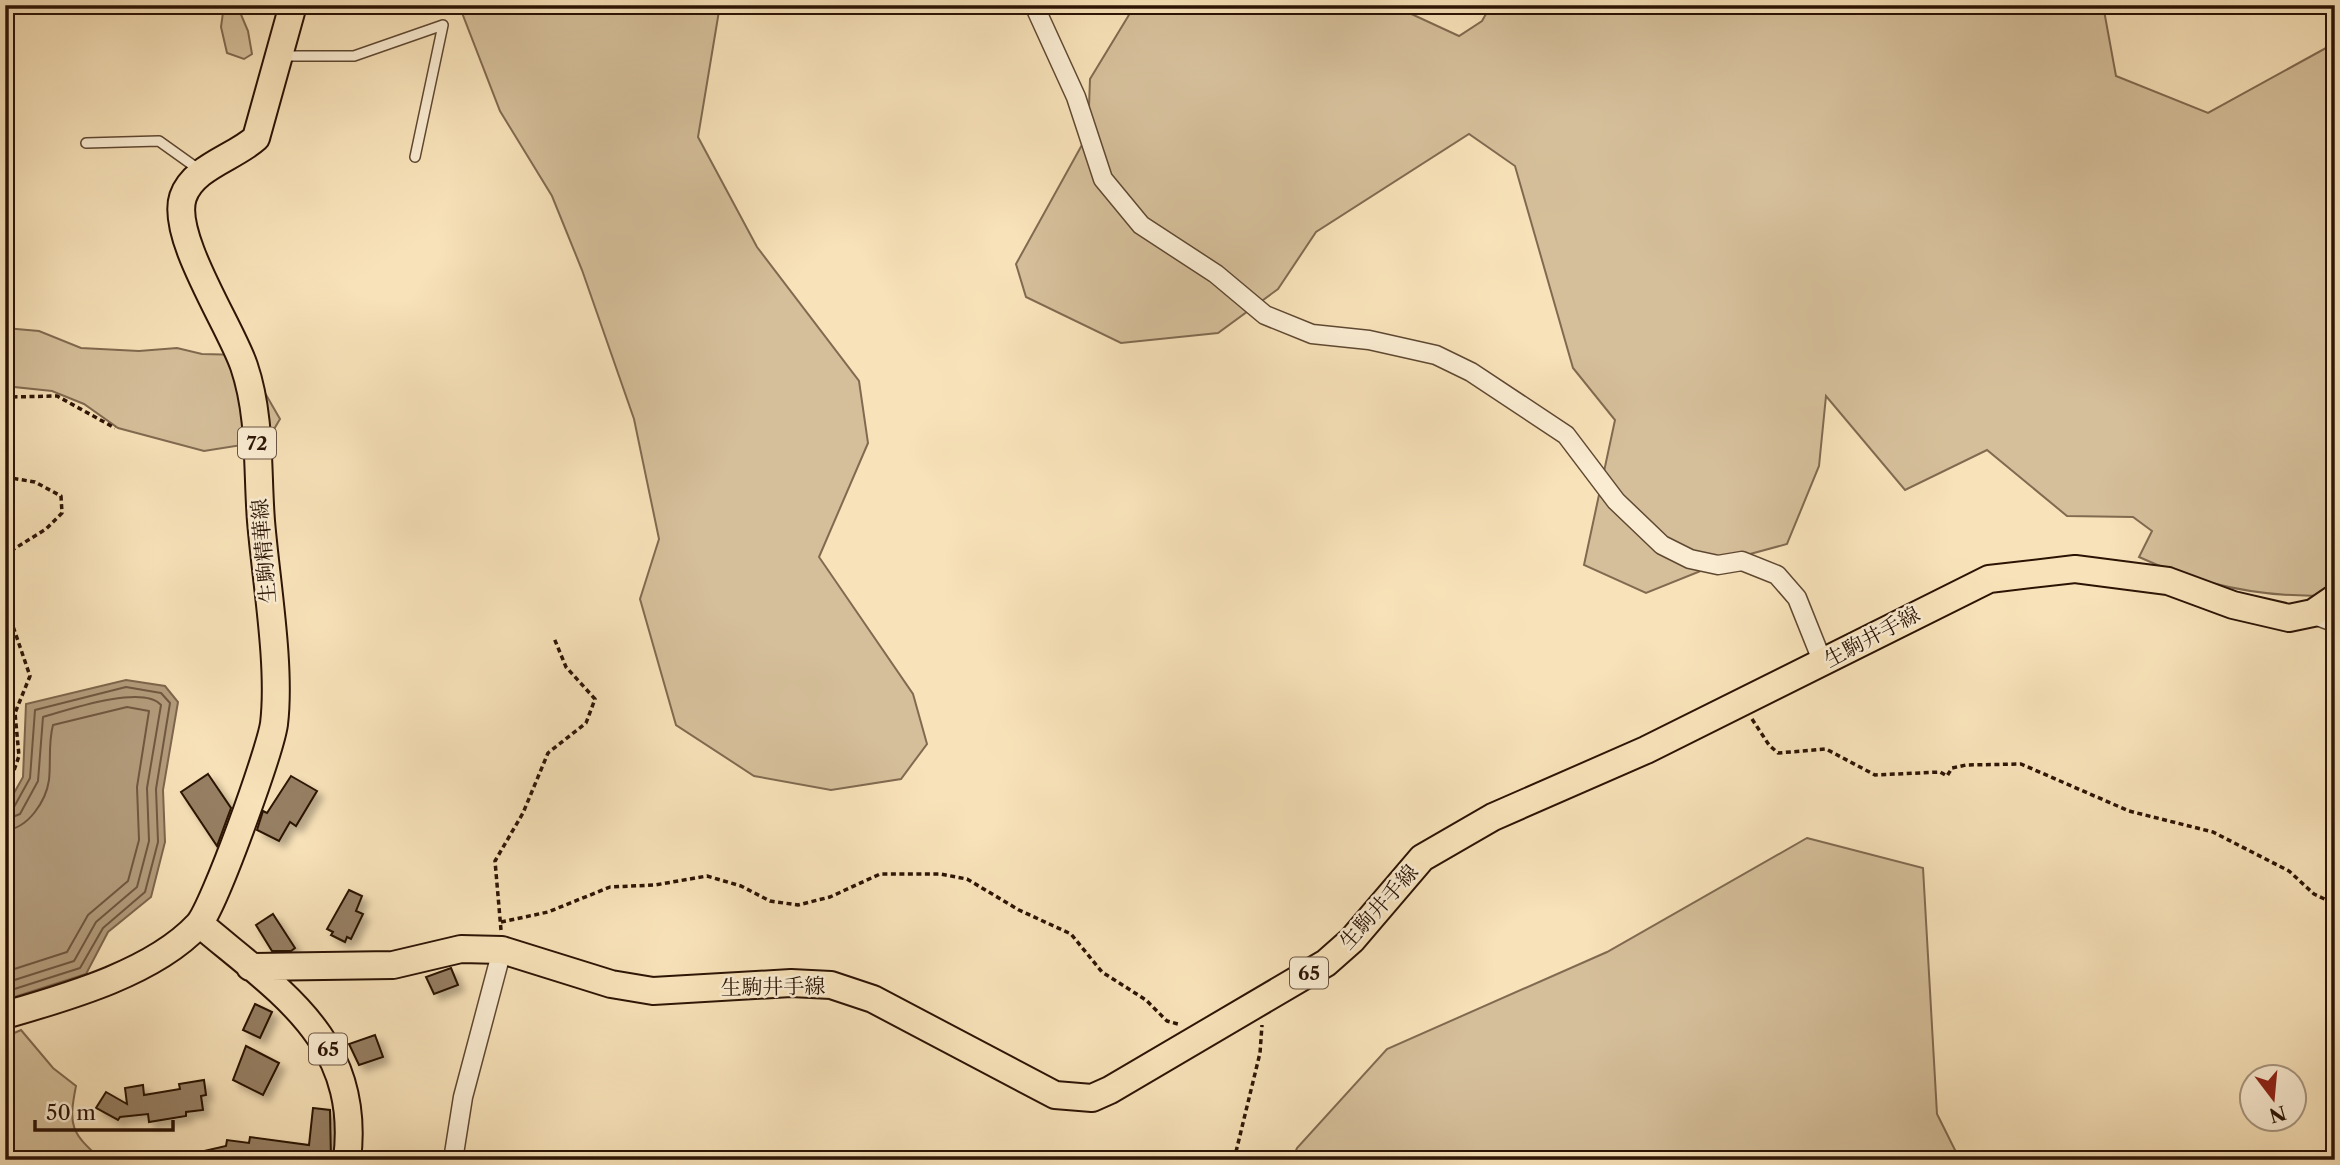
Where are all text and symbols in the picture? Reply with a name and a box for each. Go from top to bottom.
road number: 72 [238,428,276,458]
street label: 生駒精華線 [246,498,281,604]
street label: 生駒井手線 [1820,601,1924,672]
street label: 生駒井手線 [1334,859,1423,954]
road number: 65 [1290,958,1328,988]
street label: 生駒井手線 [720,973,826,1000]
road number: 65 [309,1034,347,1064]
north arrow [2238,1064,2308,1134]
scale bar [35,1088,173,1132]
text: 50 m [46,1100,96,1125]
text: N [2266,1101,2289,1127]

